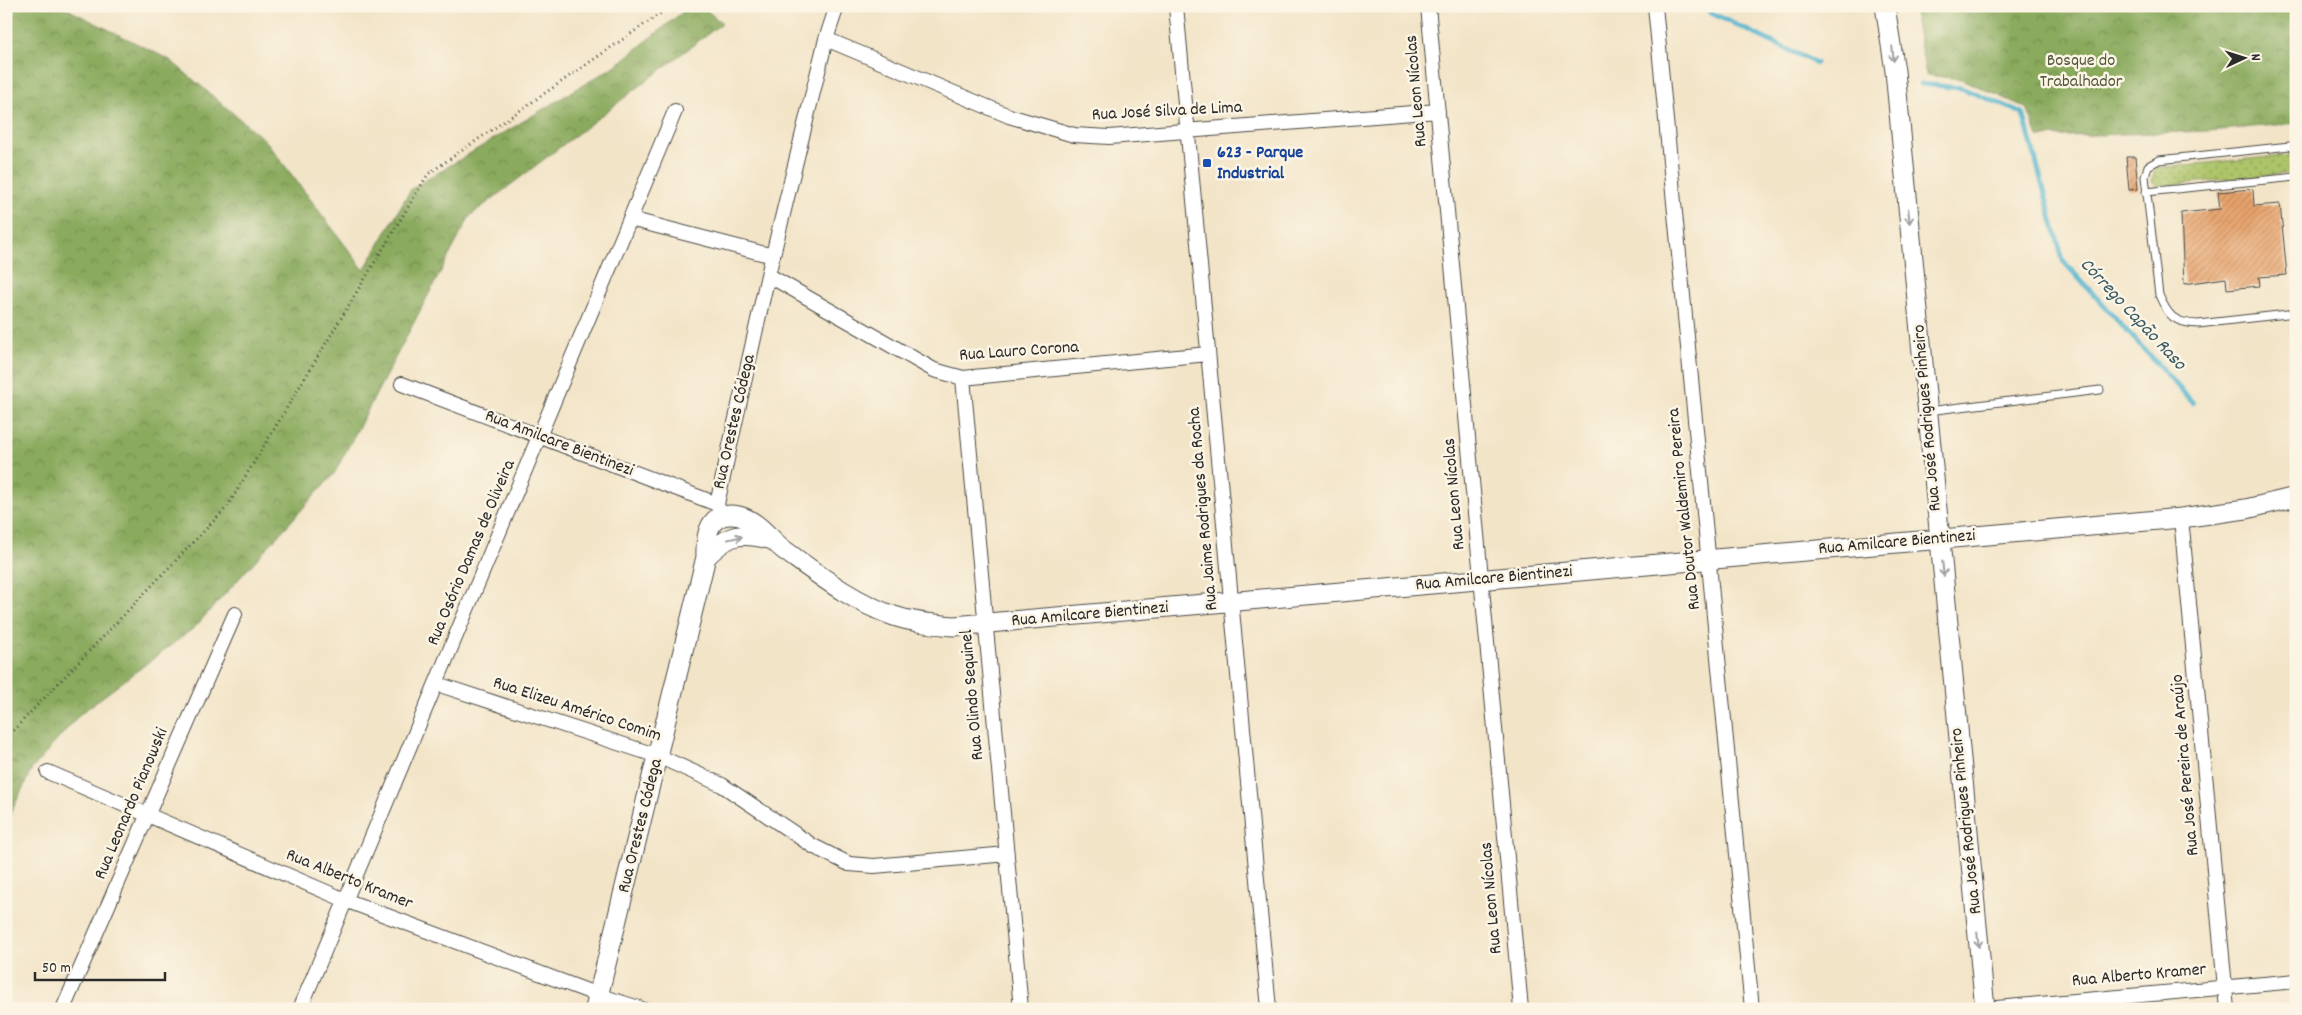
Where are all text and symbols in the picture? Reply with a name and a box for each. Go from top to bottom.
north arrow [2220,32,2270,82]
street label: Rua Leon Nícolas [1400,34,1434,148]
one-way arrow [1888,46,1898,62]
park label: Bosque do Trabalhador [2040,49,2123,95]
text: N [2245,53,2265,61]
street label: Rua José Silva de Lima [1091,96,1243,128]
place label: 623 - Parque Industrial [1217,141,1303,187]
marker: 623 - Parque Industrial [1201,157,1213,169]
one-way arrow [1904,208,1914,224]
water label: Córrego Capão Raso [2073,253,2193,379]
street label: Rua José Rodrigues Pinheiro [1907,324,1949,512]
street label: Rua Lauro Corona [958,335,1080,369]
street label: Rua Orestes Códega [707,352,763,492]
street label: Rua Amilcare Bientinezi [481,404,637,484]
street label: Rua Jaime Rodrigues da Rocha [1183,406,1225,612]
street label: Rua Doutor Waldemiro Pereira [1662,406,1708,611]
street label: Rua Leon Nícolas [1438,437,1472,551]
street label: Rua Osório Damas de Oliveira [421,456,523,650]
street label: Rua Amilcare Bientinezi [1817,524,1977,562]
one-way arrow [726,532,742,542]
street label: Rua Amilcare Bientinezi [1414,560,1574,598]
one-way arrow [1938,561,1947,577]
street label: Rua Amilcare Bientinezi [1010,596,1170,634]
street label: Rua Olindo Sequinel [955,628,991,762]
street label: Rua Elizeu Américo Comim [490,671,664,749]
street label: Rua José Pereira de Araújo [2166,673,2206,857]
street label: Rua Leonardo Pianowski [89,724,175,884]
street label: Rua José Rodrigues Pinheiro [1945,726,1989,916]
street label: Rua Orestes Códega [612,756,670,896]
street label: Rua Leon Nícolas [1475,841,1509,955]
street label: Rua Alberto Kramer [282,843,416,917]
one-way arrow [1973,932,1983,948]
scale bar [35,950,165,982]
text: 50 m [42,958,71,980]
street label: Rua Alberto Kramer [2071,958,2208,994]

